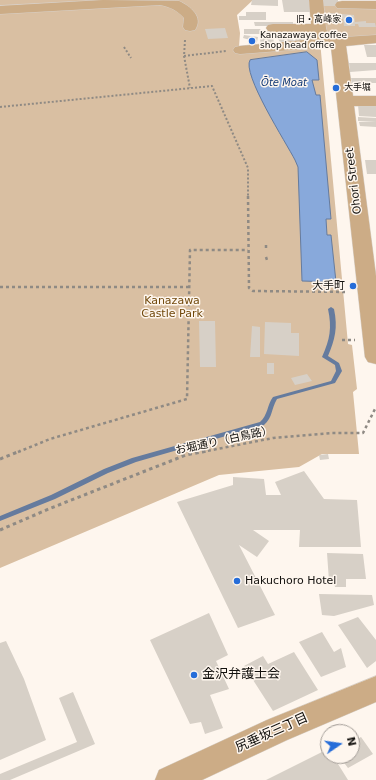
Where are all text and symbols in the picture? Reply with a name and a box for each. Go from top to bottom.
place label: 旧・高峰家 [296,15,341,25]
marker: 旧・高峰家 [344,15,354,25]
place label: Kanazawaya coffee shop head office [260,31,347,52]
marker: Kanazawaya coffee shop head office [247,36,257,46]
water label: Ōte Moat [261,77,307,89]
marker: 大手堀 [331,83,341,93]
place label: 大手堀 [344,83,371,93]
street label: Ohori Street [343,147,365,215]
place label: 大手町 [312,279,345,293]
marker: 大手町 [348,281,358,291]
park label: Kanazawa Castle Park [141,294,203,320]
street label: お堀通り（白鳥路） [174,424,274,458]
place label: Hakuchoro Hotel [245,574,336,588]
marker: Hakuchoro Hotel [232,576,242,586]
place label: 金沢弁護士会 [202,667,280,683]
marker: 金沢弁護士会 [189,670,199,680]
street label: 尻垂坂三丁目 [233,710,311,756]
north arrow [320,724,360,764]
text: N [344,735,359,747]

